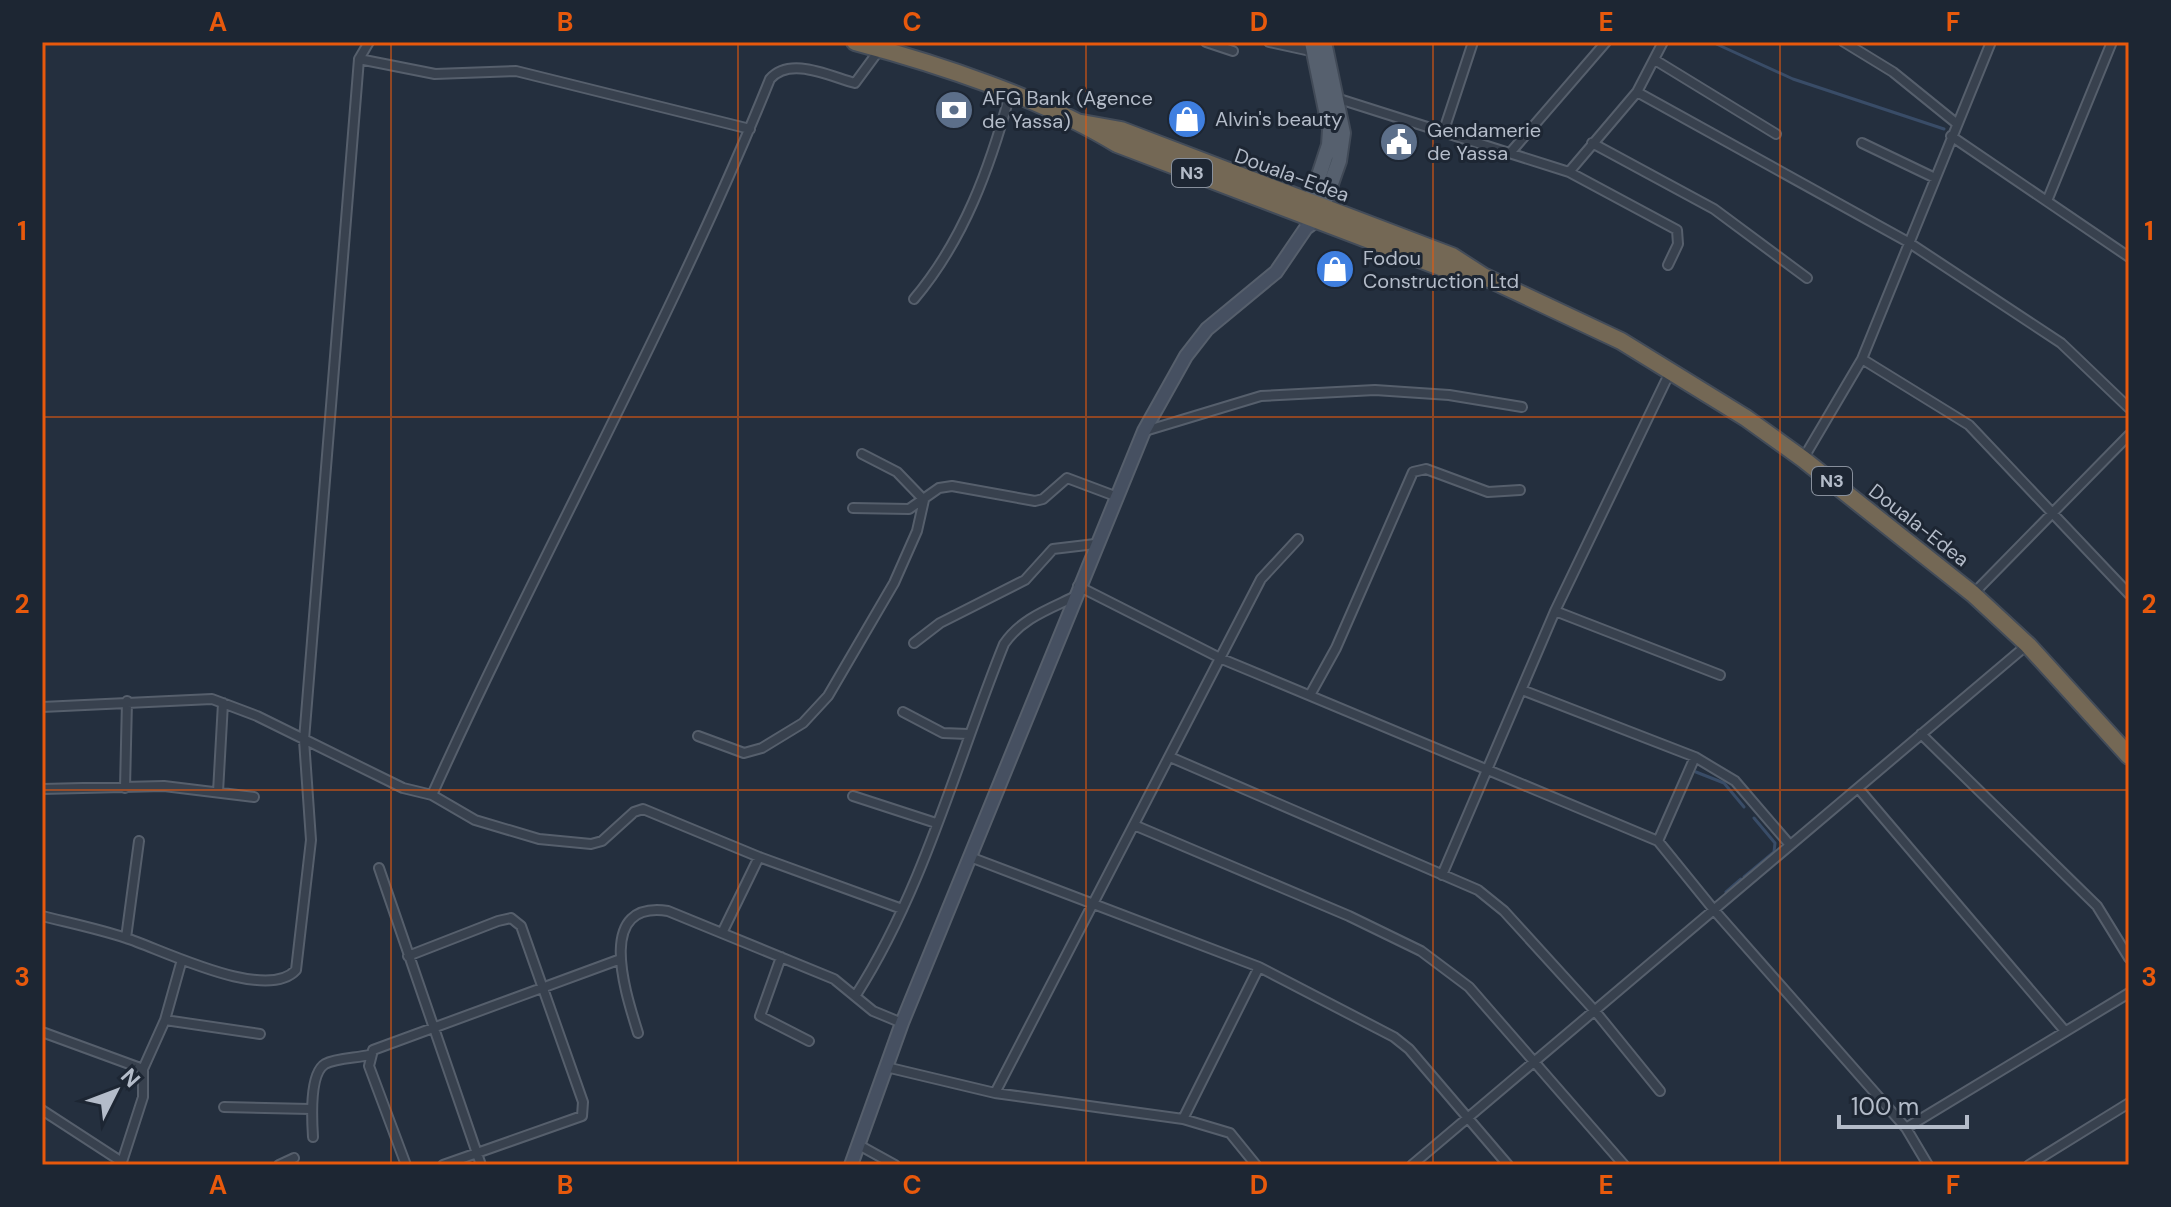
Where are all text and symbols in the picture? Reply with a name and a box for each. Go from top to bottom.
text: A [209,5,227,39]
text: B [557,5,573,39]
text: C [902,5,922,39]
text: D [1250,5,1268,39]
text: E [1598,5,1614,39]
text: F [1946,5,1960,39]
place label: AFG Bank (Agence de Yassa) [982,85,1153,134]
bank icon: AFG Bank (Agence de Yassa) [933,89,975,131]
shop icon: Alvin's beauty [1166,98,1208,140]
place label: Alvin's beauty [1215,106,1342,132]
place label: Gendamerie de Yassa [1427,117,1541,166]
public building icon: Gendamerie de Yassa [1378,121,1420,163]
street label: Douala-Edea [1231,142,1353,208]
road number: N3 [1172,159,1212,187]
text: 1 [17,214,27,248]
text: 1 [2144,214,2154,248]
place label: Fodou Construction Ltd [1363,245,1519,294]
shop icon: Fodou Construction Ltd [1314,248,1356,290]
road number: N3 [1812,467,1852,495]
street label: Douala-Edea [1864,478,1974,572]
text: 2 [14,587,30,621]
text: 2 [2141,587,2157,621]
text: 3 [14,960,30,994]
text: 3 [2141,960,2157,994]
north arrow [76,1051,156,1131]
text: N [114,1062,147,1094]
scale bar [1839,1079,1967,1129]
text: 100 m [1851,1091,1919,1122]
text: A [209,1168,227,1202]
text: B [557,1168,573,1202]
text: C [902,1168,922,1202]
text: D [1250,1168,1268,1202]
text: E [1598,1168,1614,1202]
text: F [1946,1168,1960,1202]

